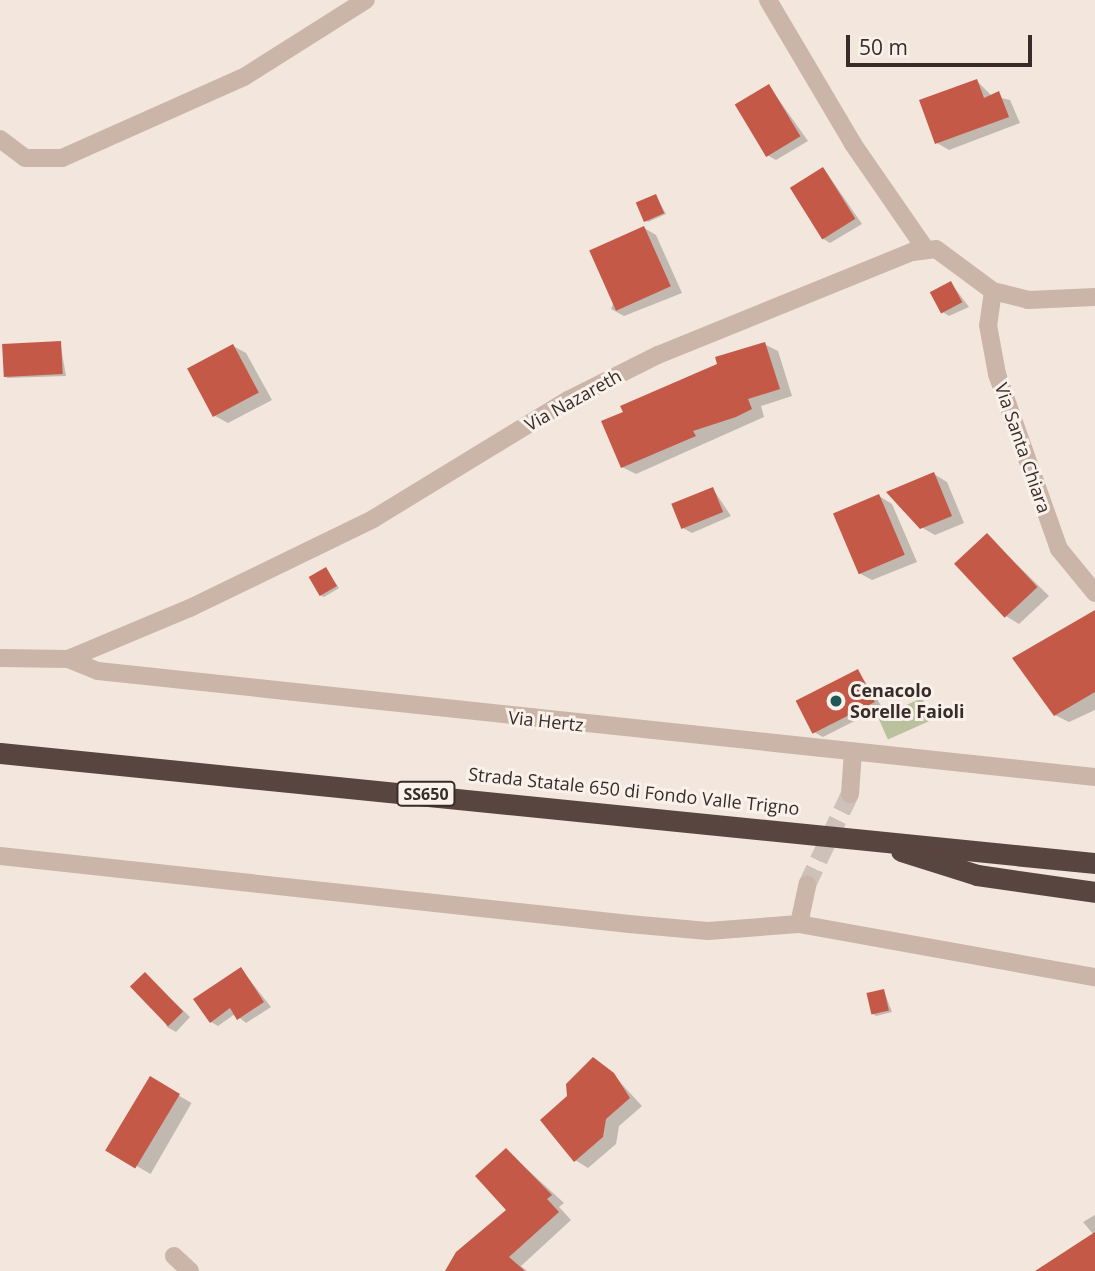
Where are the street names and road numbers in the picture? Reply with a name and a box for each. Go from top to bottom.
street label: Via Nazareth [521,365,625,435]
street label: Via Santa Chiara [991,380,1055,516]
street label: Via Hertz [507,706,585,736]
street label: Strada Statale 650 di Fondo Valle Trigno [467,763,801,819]
road number: SS650 [396,782,456,806]

